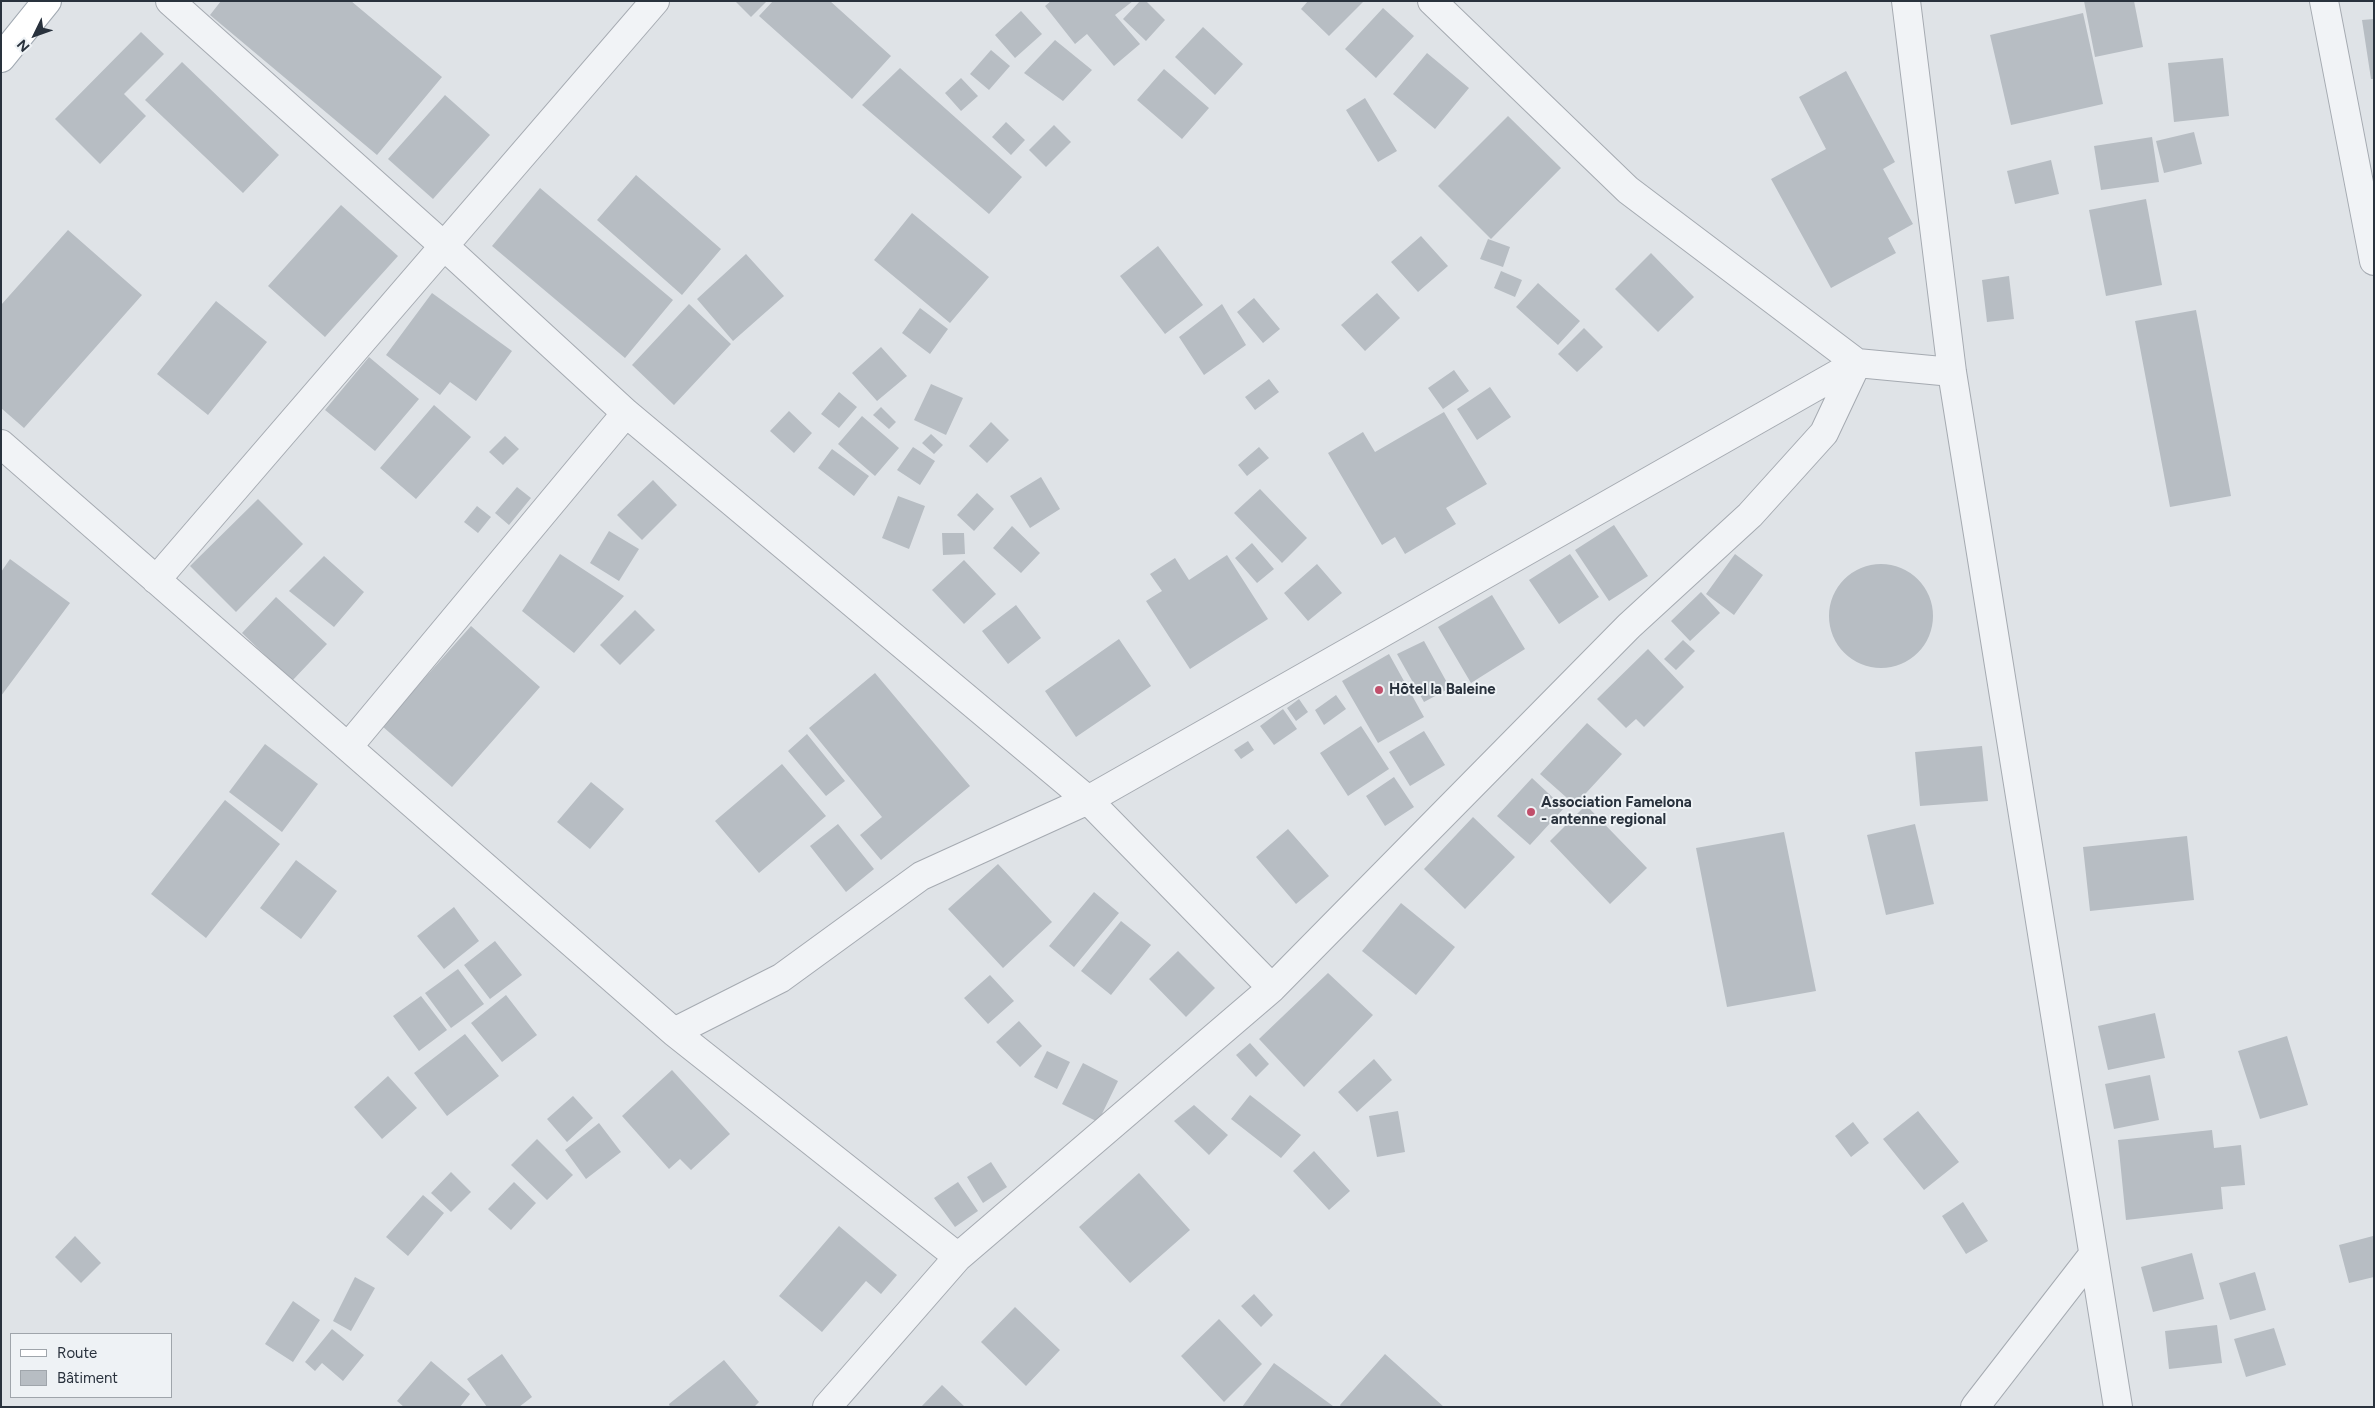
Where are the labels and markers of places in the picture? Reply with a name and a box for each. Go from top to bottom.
place label: Hôtel la Baleine [1389,681,1496,699]
marker: Hôtel la Baleine [1373,684,1385,696]
place label: Association Famelona - antenne regional [1541,794,1692,829]
marker: Association Famelona - antenne regional [1525,806,1537,818]

